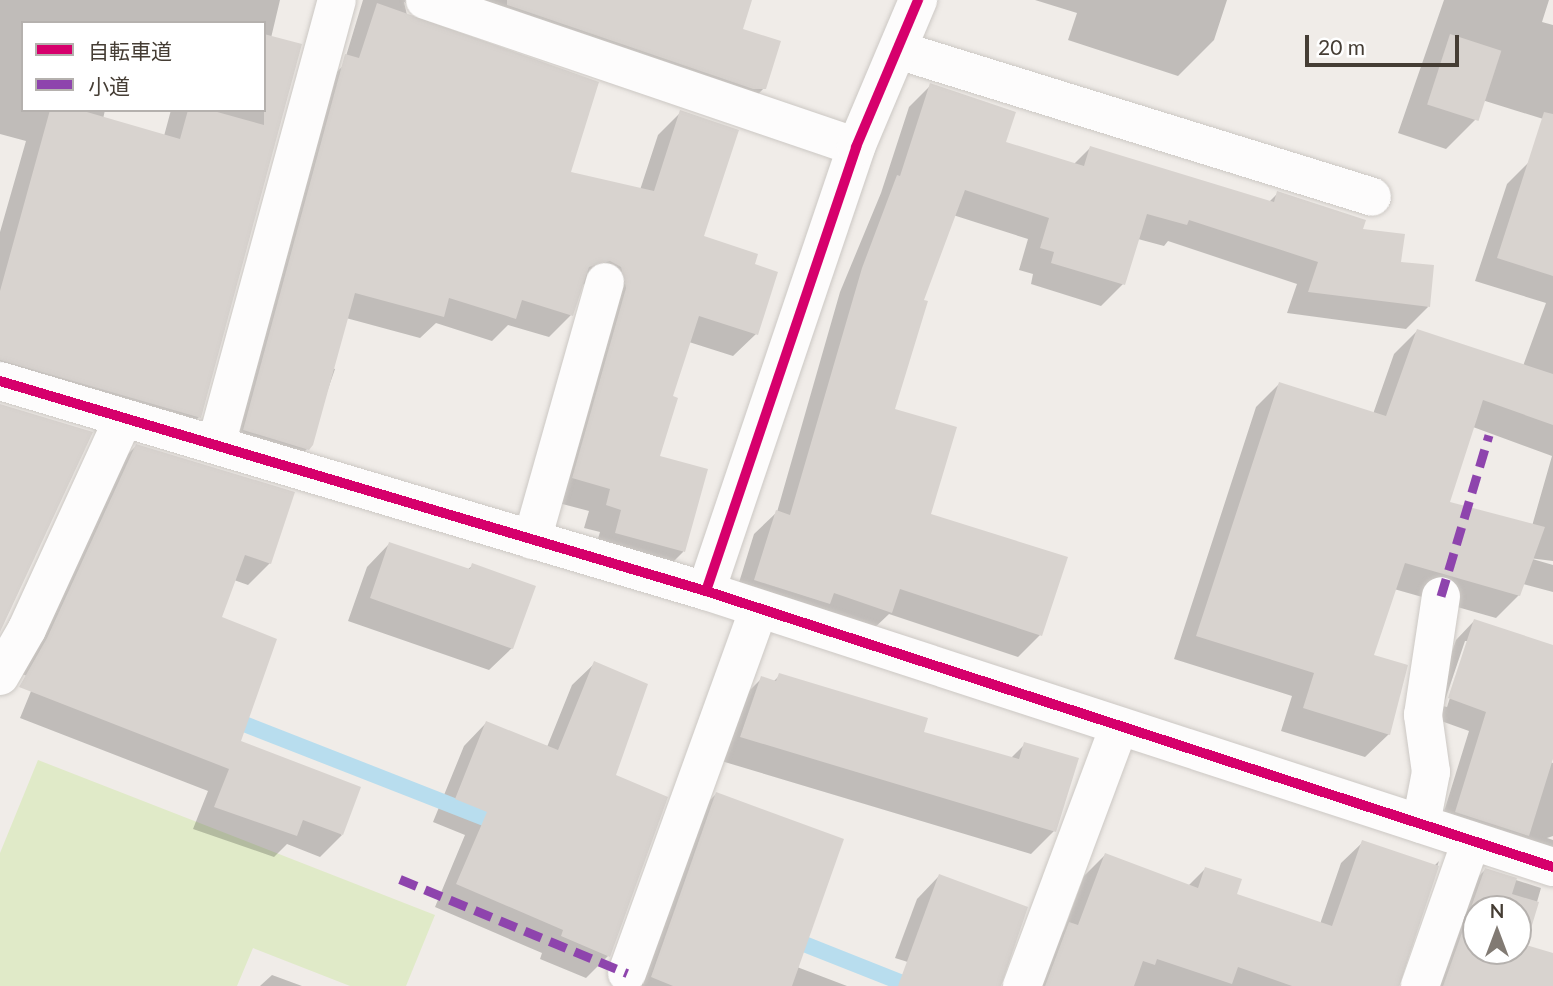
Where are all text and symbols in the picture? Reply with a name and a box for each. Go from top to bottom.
legend [21,21,266,112]
scale bar [1308,21,1462,65]
text: 20 m [1318,34,1365,59]
text: 自転車道 [88,38,172,63]
text: 小道 [88,73,130,98]
north arrow [1462,895,1532,965]
text: N [1490,899,1504,922]

